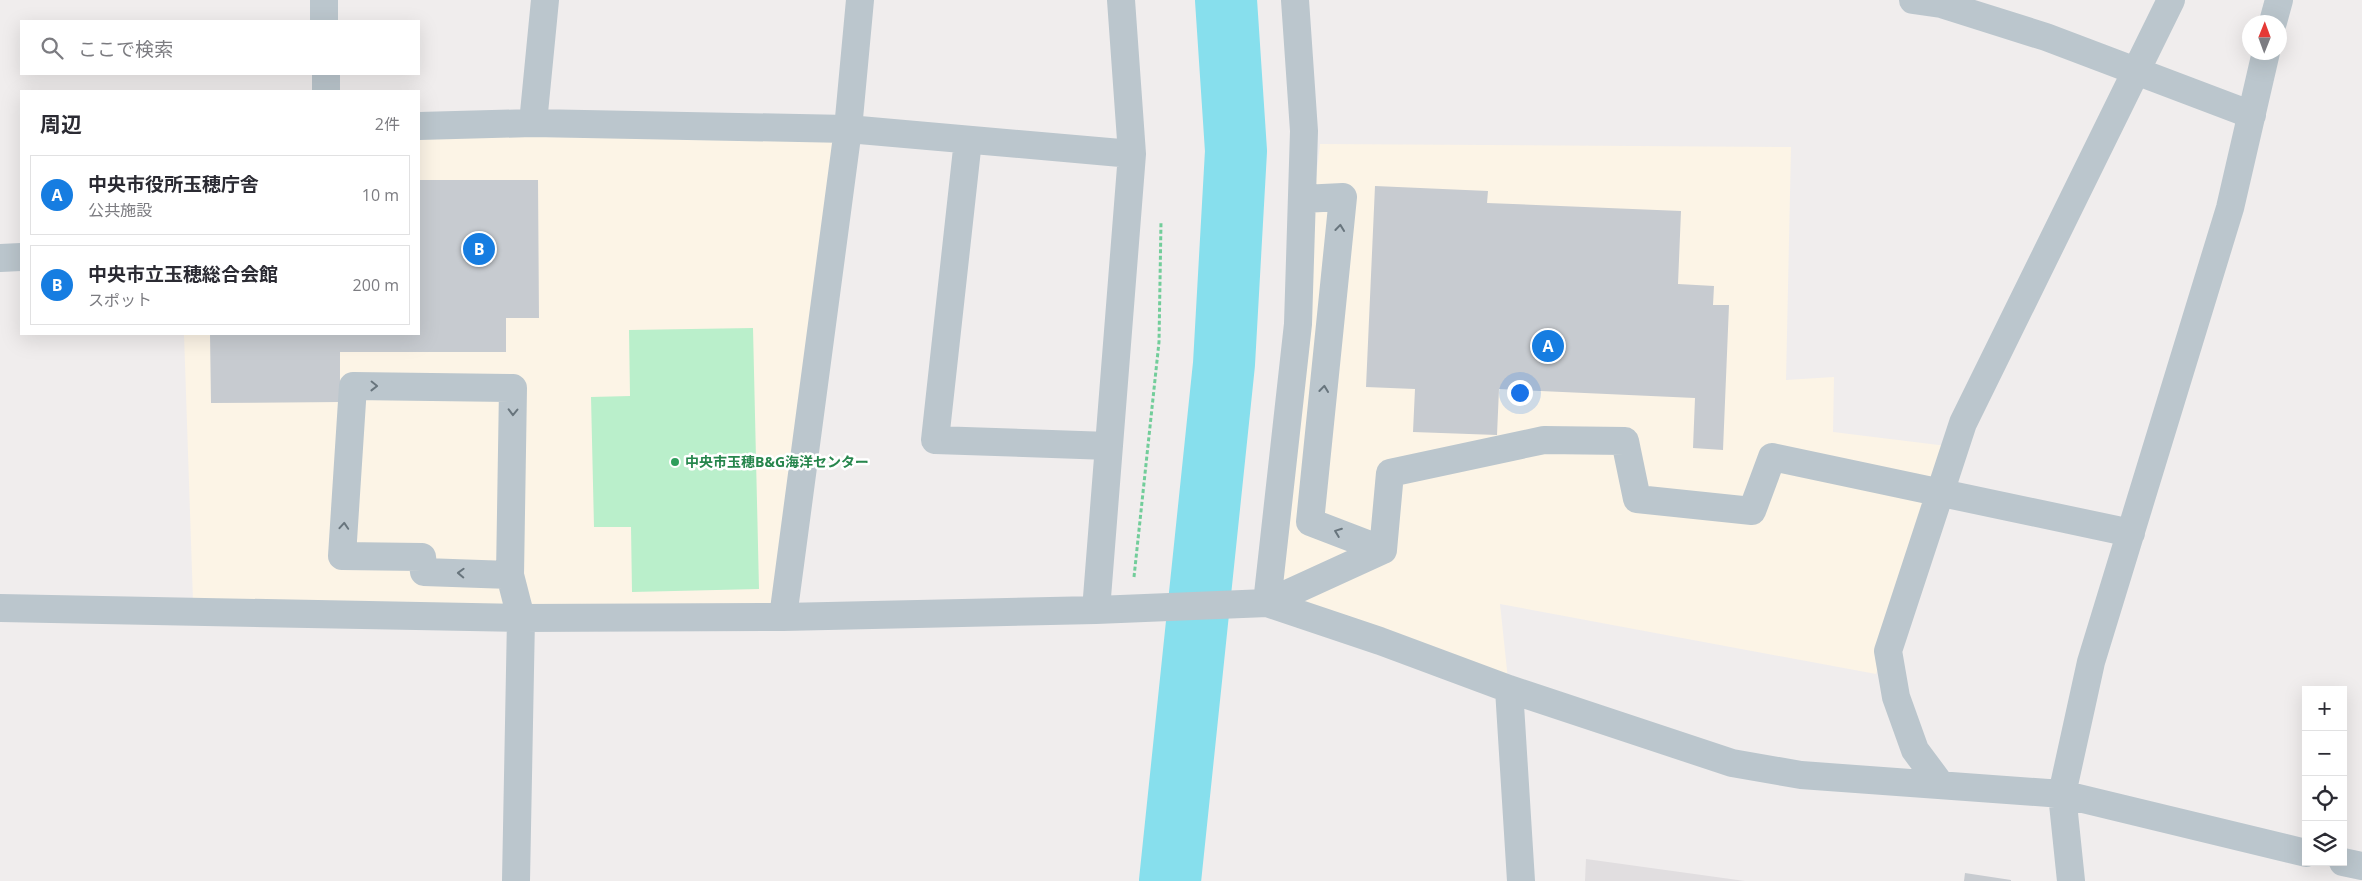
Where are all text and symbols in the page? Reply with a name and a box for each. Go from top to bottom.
north arrow [2242,15,2287,60]
search box [20,20,420,75]
icon: search [38,34,66,62]
text: ここで検索 [78,36,173,62]
text: 周辺 [40,110,82,138]
text: 2件 [375,113,400,135]
text: 中央市役所玉穂庁舎 [88,171,259,197]
text: A [51,184,63,206]
text: 10 m [362,184,399,206]
text: 公共施設 [88,199,152,221]
one-way arrow [1334,223,1345,231]
pin: B [463,230,495,268]
text: 中央市立玉穂総合会館 [88,261,278,287]
text: B [52,274,62,296]
text: 200 m [353,274,399,296]
text: スポット [88,289,152,311]
pin: A [1532,327,1564,365]
your location [1507,380,1533,406]
one-way arrow [371,381,379,391]
one-way arrow [1318,385,1329,393]
one-way arrow [508,408,518,416]
place label: 中央市玉穂B&G海洋センター [685,452,869,471]
marker: 中央市玉穂B&G海洋センター [669,456,681,468]
one-way arrow [338,522,349,530]
one-way arrow [1334,528,1342,538]
one-way arrow [457,568,465,578]
map controls [2302,686,2347,866]
button: + [2302,686,2347,731]
button: − [2302,731,2347,776]
button: locate [2302,776,2347,821]
button: layers [2302,821,2347,866]

